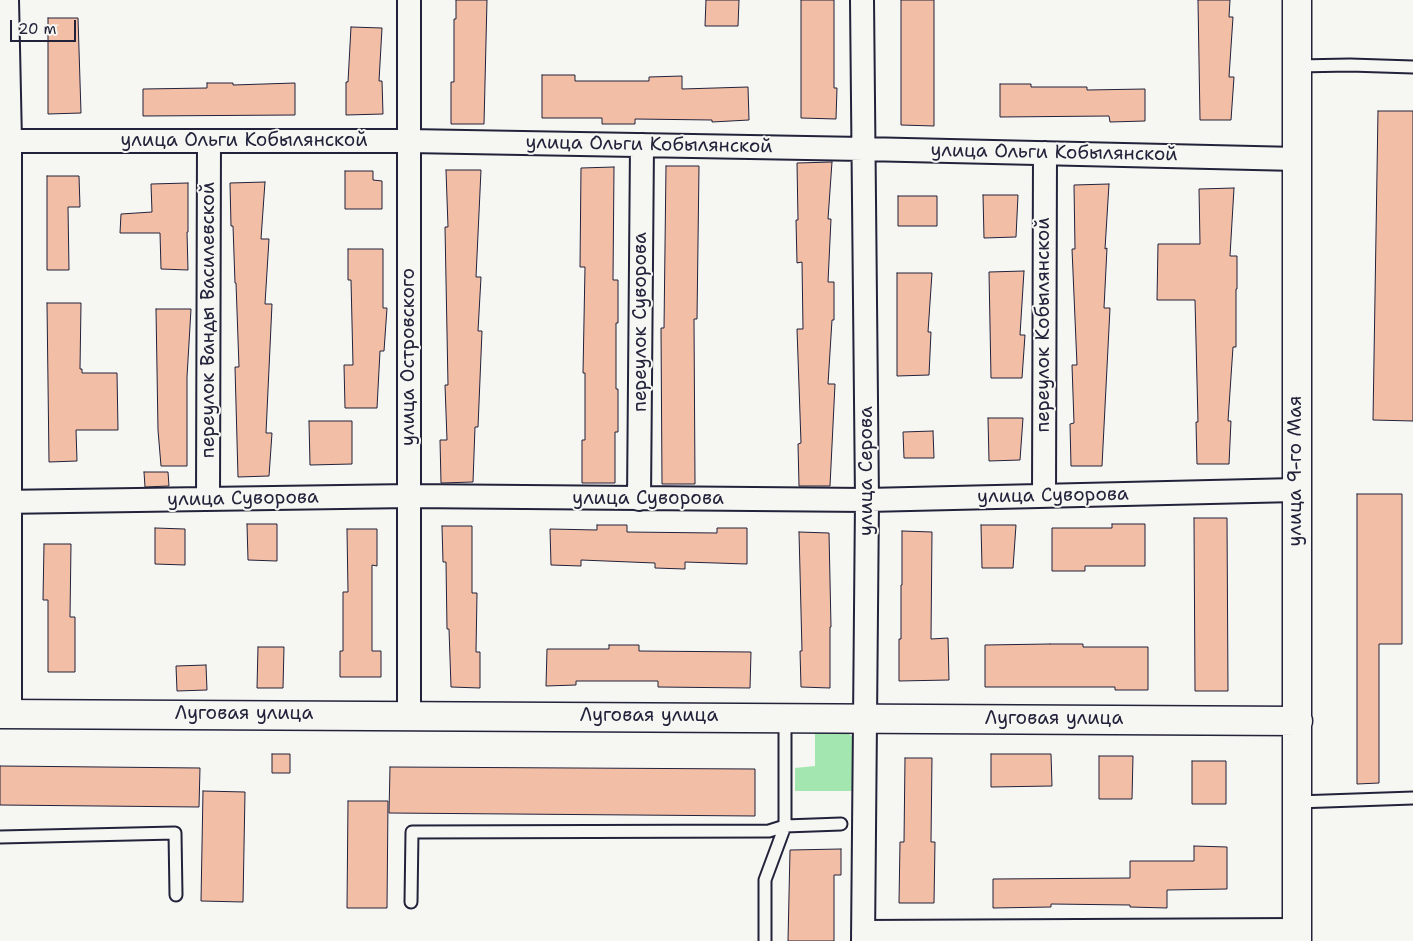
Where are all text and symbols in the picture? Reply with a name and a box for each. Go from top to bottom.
scale bar [12,10,79,42]
text: 20 m [18,19,57,39]
street label: улица Ольги Кобылянской [120,130,368,152]
street label: улица Ольги Кобылянской [525,131,773,159]
street label: улица Ольги Кобылянской [930,139,1178,167]
street label: переулок Ванды Василевской [198,182,220,458]
street label: переулок Кобылянской [1033,217,1055,433]
street label: переулок Суворова [630,232,652,412]
street label: улица Островского [398,268,420,446]
street label: улица 9-го Мая [1285,396,1307,546]
street label: улица Серова [856,406,878,536]
street label: улица Суворова [977,483,1129,509]
street label: улица Суворова [167,486,319,512]
street label: улица Суворова [572,488,724,510]
street label: Луговая улица [175,703,313,725]
street label: Луговая улица [580,705,718,727]
street label: Луговая улица [985,708,1123,730]

